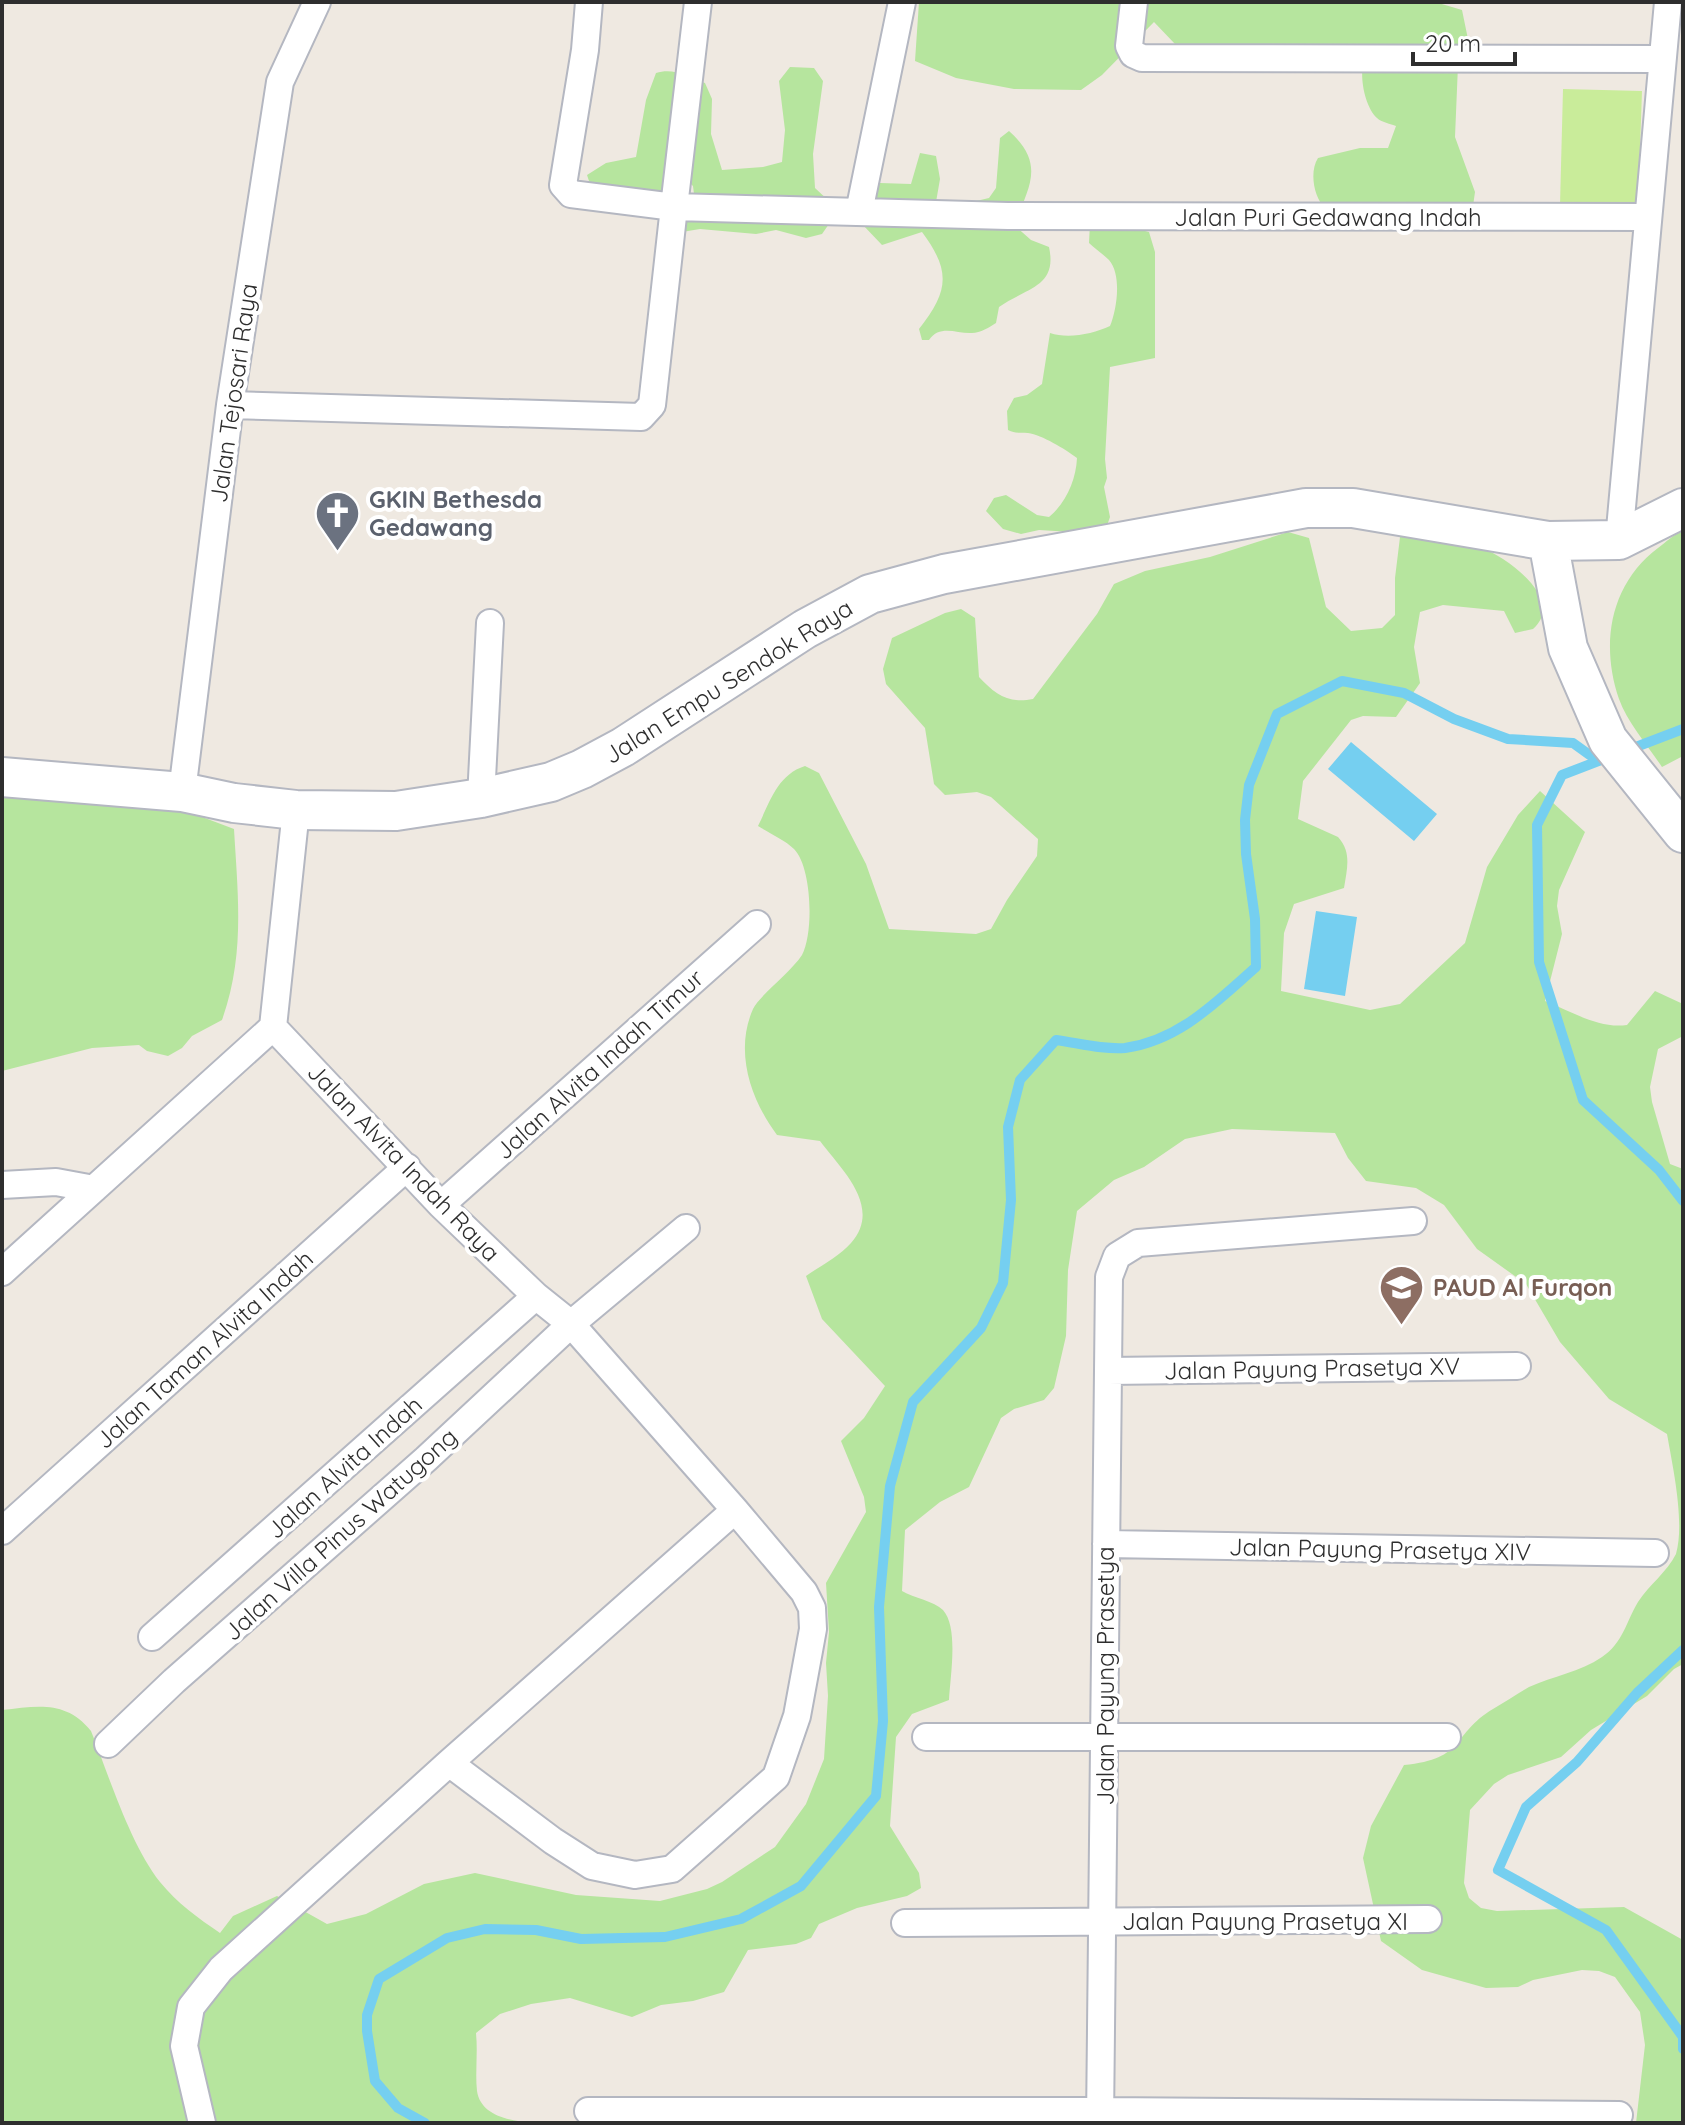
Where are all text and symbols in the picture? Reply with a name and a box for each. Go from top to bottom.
scale bar [1413,16,1515,66]
text: 20 m [1425,28,1481,58]
street label: Jalan Puri Gedawang Indah [1174,202,1482,232]
street label: Jalan Tejosari Raya [203,282,263,504]
place label: GKIN Bethesda Gedawang [369,484,542,542]
church icon: GKIN Bethesda Gedawang [314,489,362,552]
street label: Jalan Empu Sendok Raya [598,592,858,770]
street label: Jalan Alvita Indah Timur [489,963,709,1165]
street label: Jalan Alvita Indah Raya [301,1057,507,1267]
street label: Jalan Taman Alvita Indah [89,1243,319,1455]
school or university icon: PAUD Al Furqon [1378,1263,1426,1326]
place label: PAUD Al Furqon [1433,1272,1612,1302]
street label: Jalan Payung Prasetya XV [1164,1350,1460,1386]
street label: Jalan Alvita Indah [260,1389,428,1545]
street label: Jalan Villa Pinus Watugong [217,1421,463,1647]
street label: Jalan Payung Prasetya XIV [1229,1531,1531,1567]
street label: Jalan Payung Prasetya [1090,1546,1120,1806]
street label: Jalan Payung Prasetya XI [1122,1906,1408,1936]

